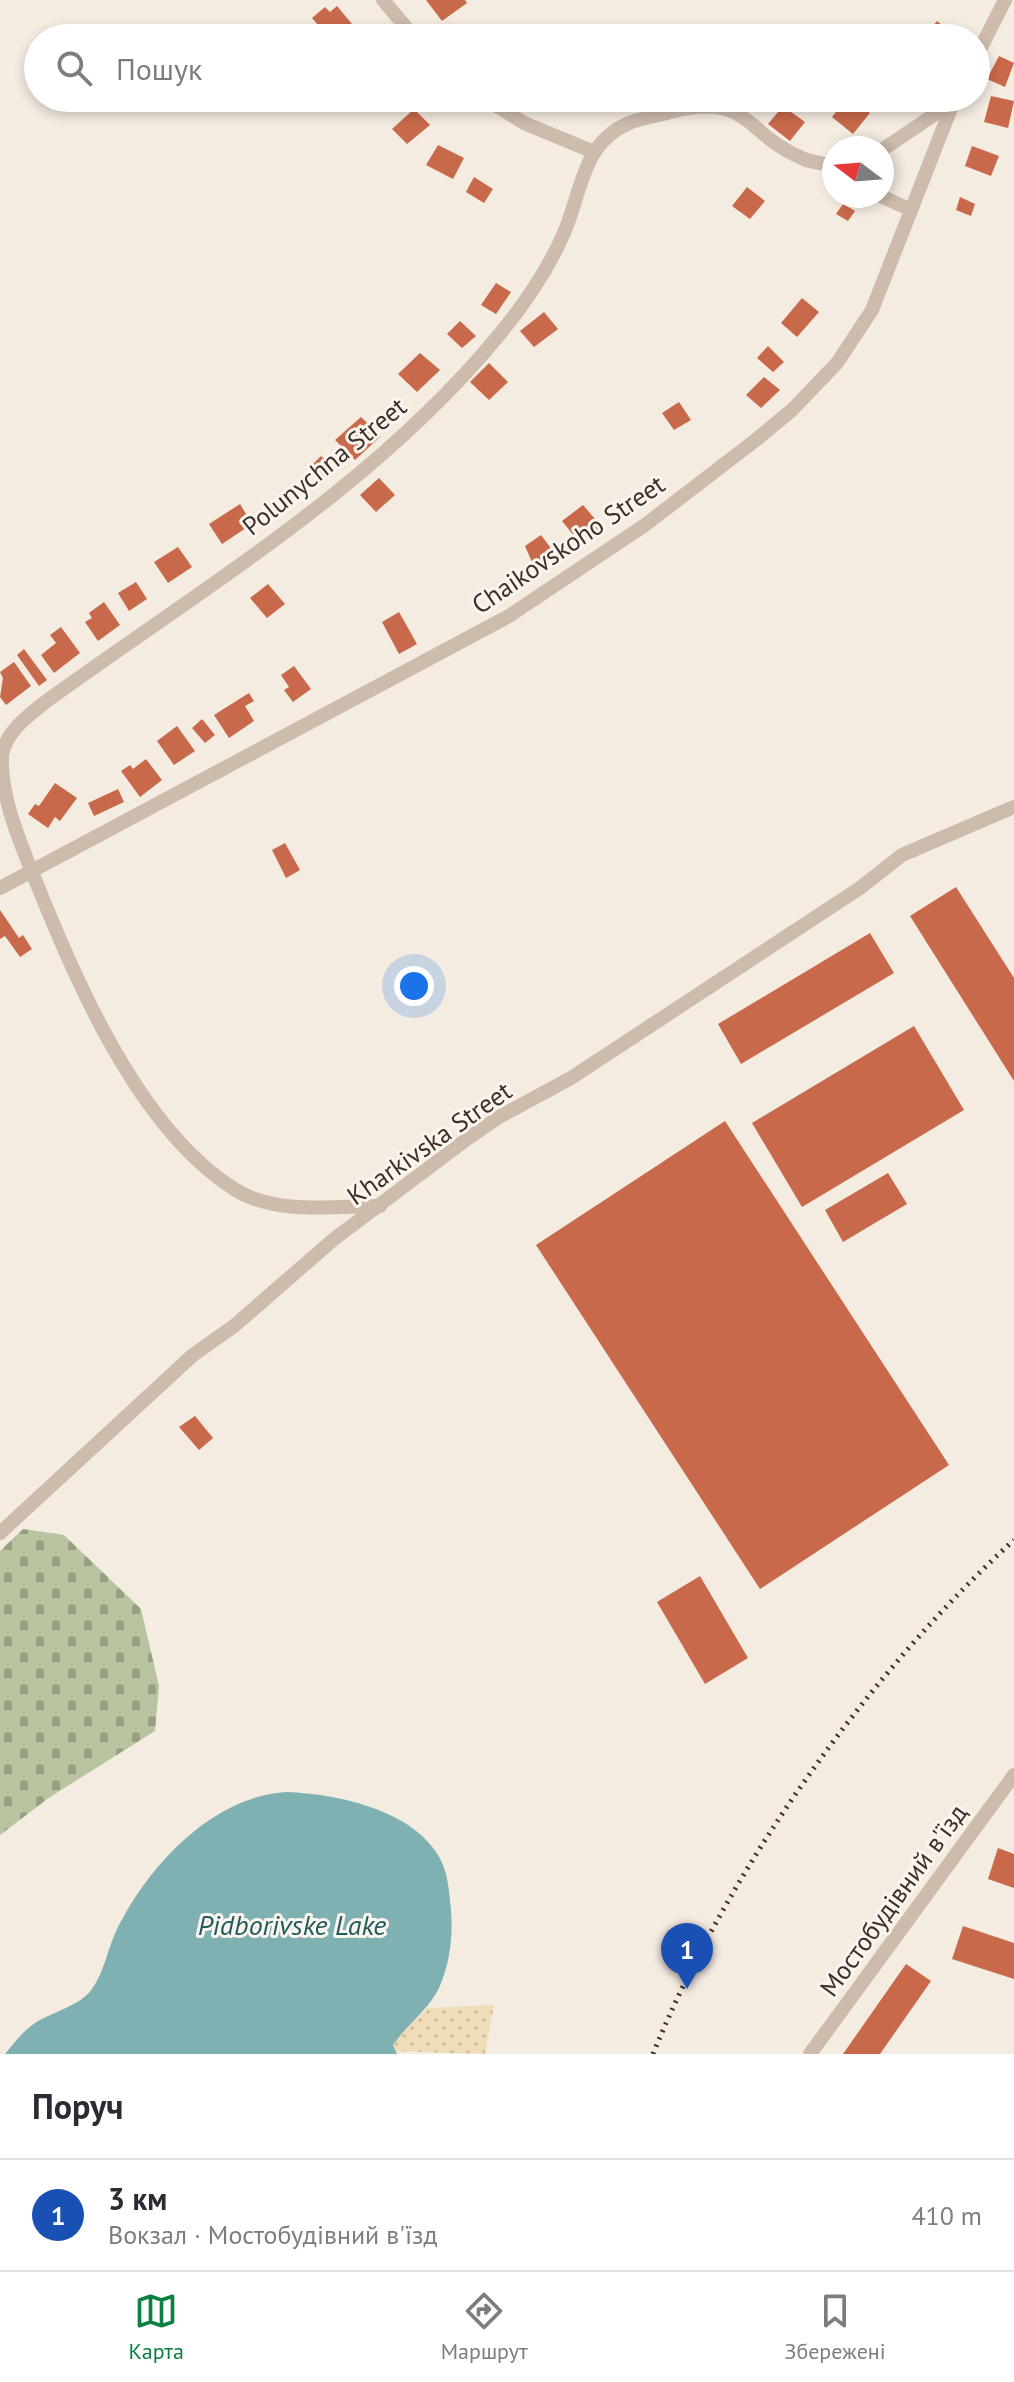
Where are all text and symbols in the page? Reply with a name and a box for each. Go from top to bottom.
search box [24,24,990,112]
icon: search [52,46,96,90]
text: Пошук [116,49,202,88]
north arrow [822,136,894,208]
street label: Polunychna Street [235,390,413,542]
street label: Chaikovskoho Street [465,467,671,621]
your location [394,966,434,1006]
street label: Kharkivska Street [340,1074,518,1212]
street label: Мостобудівний в'їзд [812,1797,974,2003]
water label: Pidborivske Lake [198,1906,386,1943]
pin: 1 [661,1923,713,1989]
text: Поруч [32,2084,123,2128]
text: 3 км [108,2179,167,2218]
text: 1 [51,2199,65,2232]
text: 410 m [911,2199,982,2232]
text: Вокзал · Мостобудівний в'їзд [108,2218,438,2251]
tab: Карта [128,2289,184,2365]
tab: Маршрут [441,2289,528,2365]
tab: Збережені [785,2289,886,2365]

